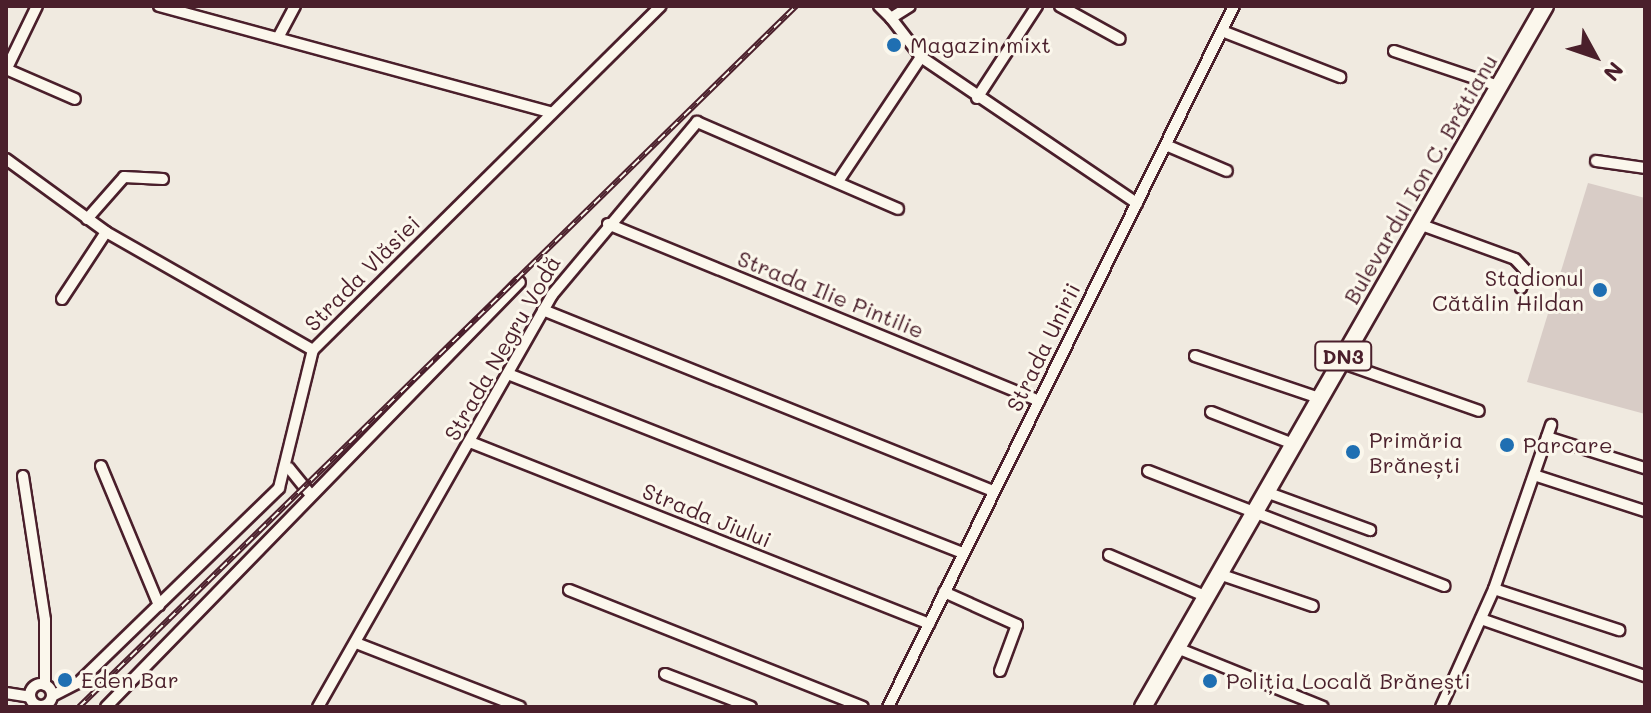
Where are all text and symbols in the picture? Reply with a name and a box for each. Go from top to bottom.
north arrow [1555,16,1635,96]
place label: Magazin mixt [910,32,1051,58]
marker: Magazin mixt [885,36,903,54]
street label: Bulevardul Ion C. Brătianu [1338,50,1502,308]
text: N [1597,56,1630,87]
street label: Strada Vlăsiei [299,210,425,336]
street label: Strada Ilie Pintilie [734,245,928,343]
street label: Strada Negru Vodă [438,251,566,445]
place label: Stadionul Cătălin Hildan [1432,264,1584,316]
street label: Strada Unirii [1001,278,1085,416]
marker: Stadionul Cătălin Hildan [1591,281,1609,299]
road number: DN3 [1313,340,1373,372]
place label: Primăria Brănești [1369,426,1463,478]
place label: Parcare [1523,432,1612,458]
marker: Parcare [1498,436,1516,454]
marker: Primăria Brănești [1344,443,1362,461]
street label: Strada Jiului [639,477,775,553]
place label: Eden Bar [81,667,179,693]
place label: Poliția Locală Brănești [1226,668,1471,694]
marker: Eden Bar [56,671,74,689]
marker: Poliția Locală Brănești [1201,672,1219,690]

